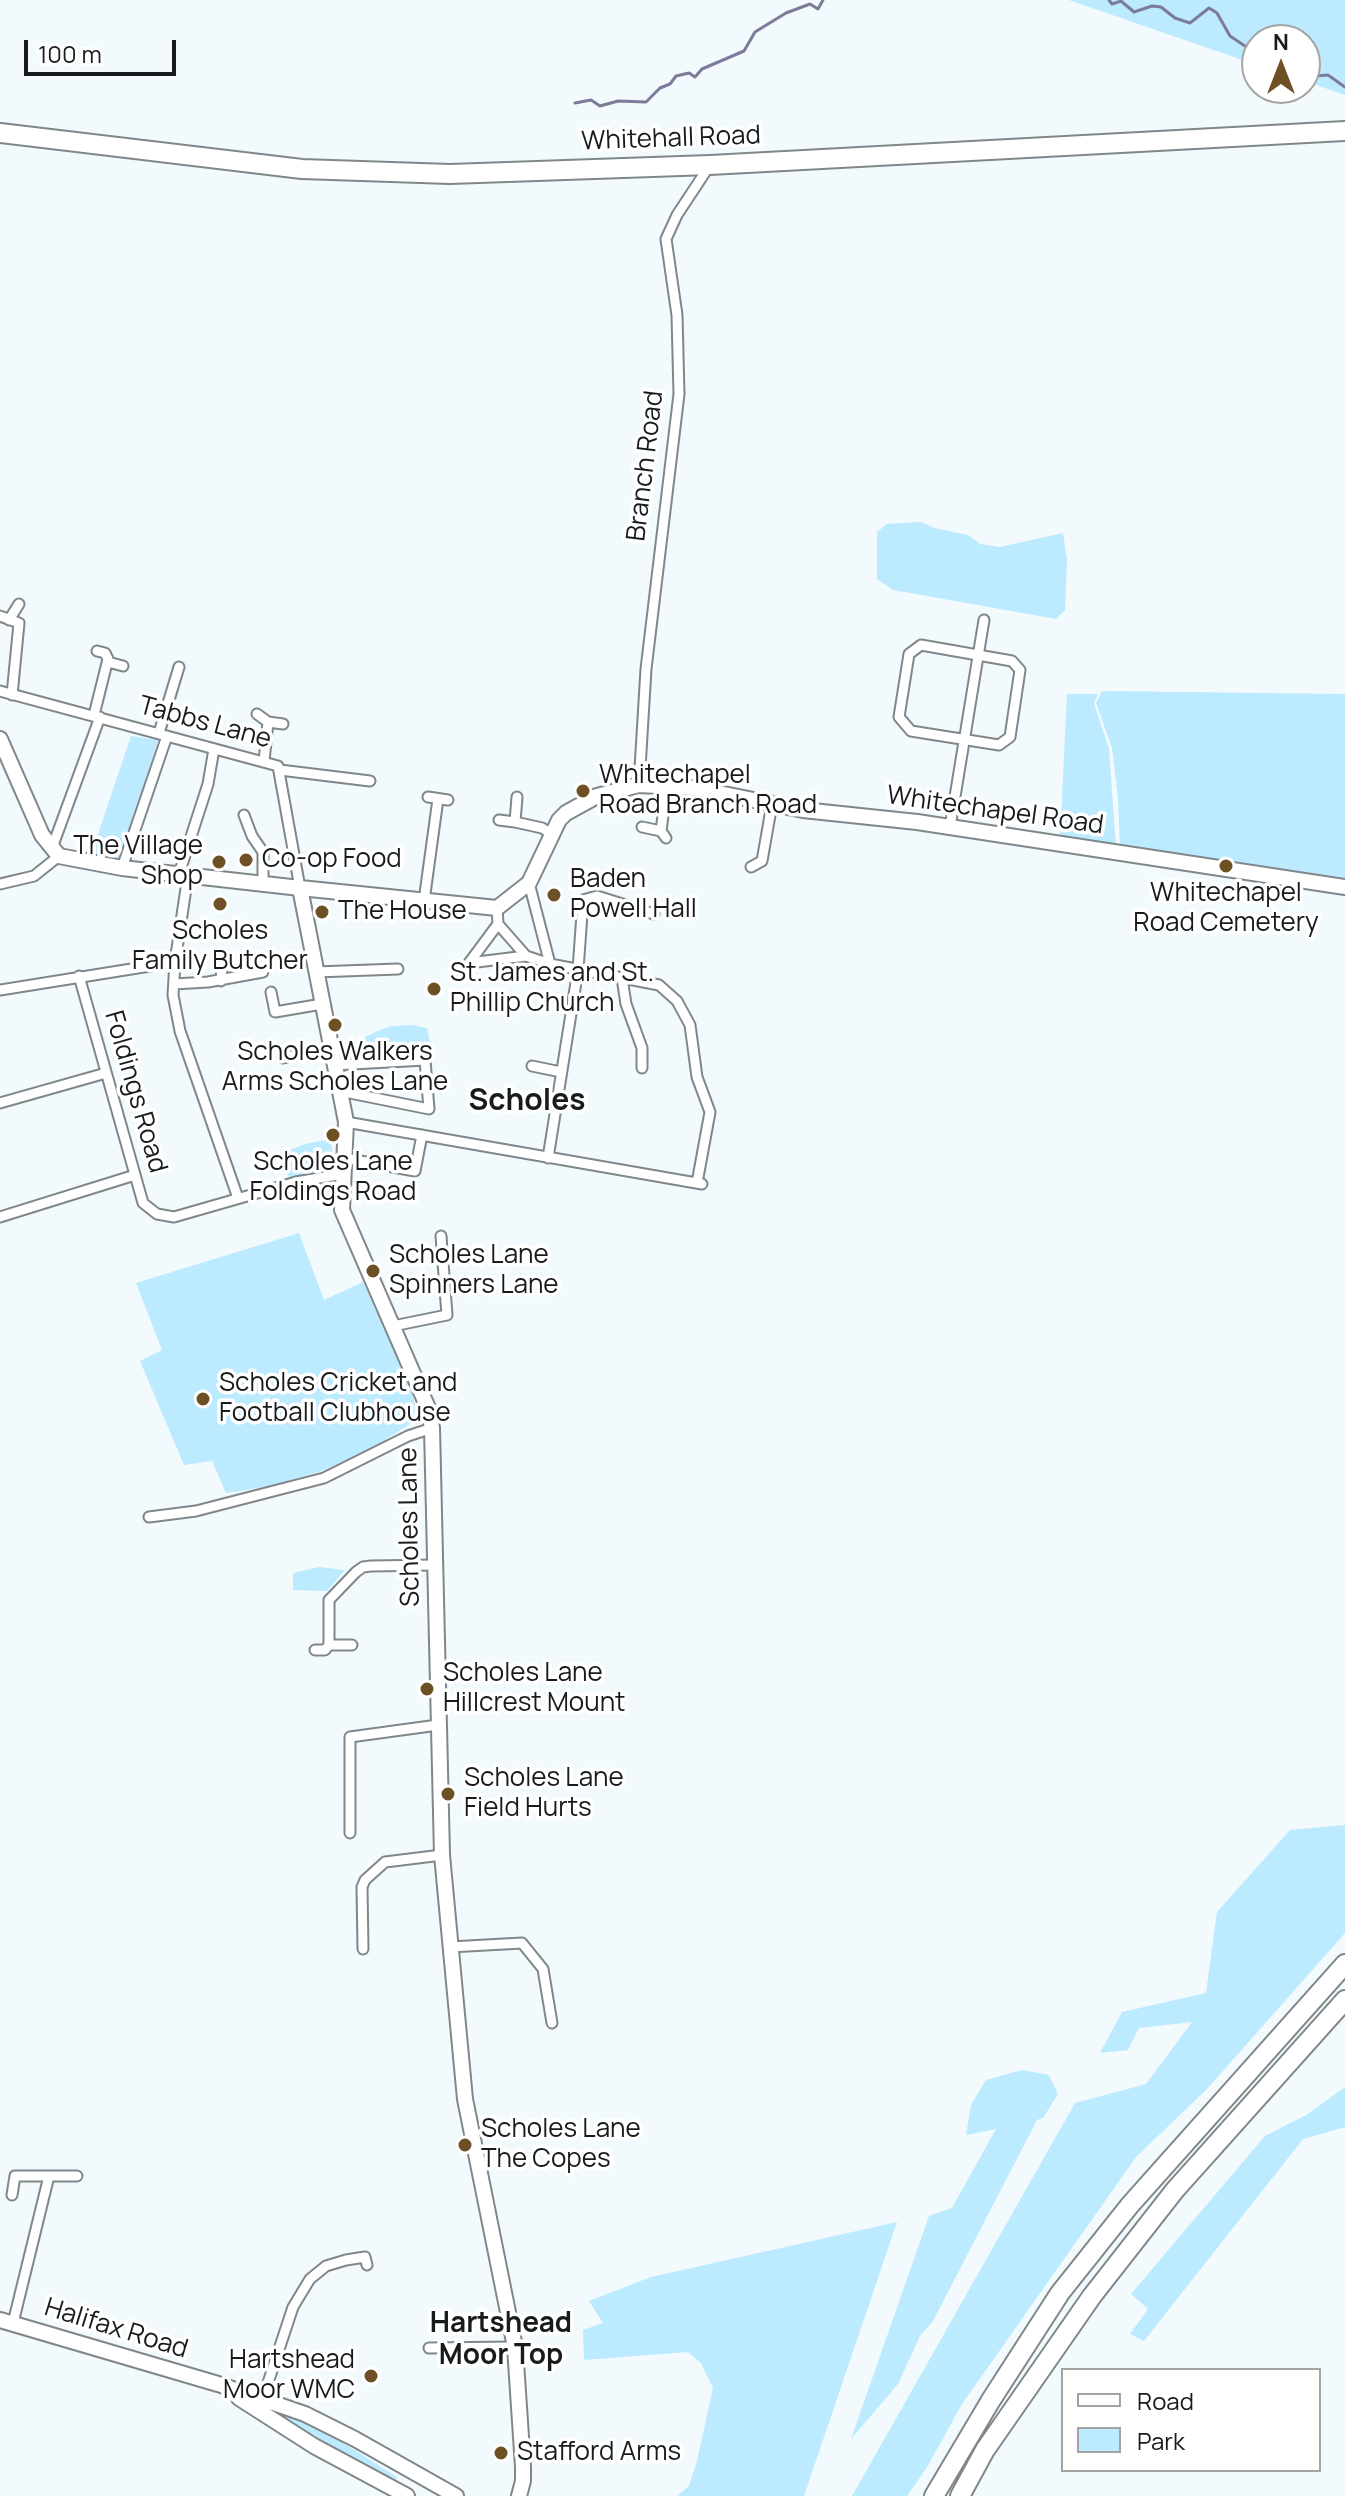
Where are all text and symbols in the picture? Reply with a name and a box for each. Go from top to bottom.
scale bar [28,24,180,74]
north arrow [1241,24,1321,104]
text: N [1273,27,1289,57]
text: 100 m [38,37,102,70]
street label: Whitehall Road [581,120,761,158]
street label: Branch Road [621,389,671,543]
street label: Tabbs Lane [135,690,275,756]
place label: Whitechapel Road Branch Road [599,760,817,822]
street label: Whitechapel Road [885,780,1105,842]
marker: Whitechapel Road Branch Road [574,782,592,800]
place label: The Village Shop [73,831,203,892]
place label: Co-op Food [262,844,402,876]
marker: Co-op Food [237,851,255,869]
marker: The Village Shop [210,853,228,871]
marker: Whitechapel Road Cemetery [1217,857,1235,875]
place label: Baden Powell Hall [570,864,697,926]
place label: Whitechapel Road Cemetery [1133,878,1319,940]
marker: Baden Powell Hall [545,886,563,904]
marker: Scholes Family Butcher [211,895,229,913]
place label: The House [338,896,467,928]
marker: The House [313,903,331,921]
place label: Scholes Family Butcher [132,916,308,978]
place label: St. James and St. Phillip Church [450,958,654,1020]
marker: St. James and St. Phillip Church [425,980,443,998]
street label: Foldings Road [97,1007,173,1177]
marker: Scholes Walkers Arms Scholes Lane [326,1016,344,1034]
place label: Scholes Walkers Arms Scholes Lane [222,1037,448,1098]
district label: Scholes [468,1084,586,1120]
marker: Scholes Lane Foldings Road [324,1126,342,1144]
place label: Scholes Lane Foldings Road [250,1147,416,1208]
place label: Scholes Lane Spinners Lane [389,1240,558,1302]
marker: Scholes Lane Spinners Lane [364,1262,382,1280]
place label: Scholes Cricket and Football Clubhouse [219,1368,457,1430]
marker: Scholes Cricket and Football Clubhouse [194,1390,212,1408]
street label: Scholes Lane [393,1447,427,1607]
place label: Scholes Lane Hillcrest Mount [443,1658,626,1720]
marker: Scholes Lane Hillcrest Mount [418,1680,436,1698]
place label: Scholes Lane Field Hurts [464,1763,624,1824]
marker: Scholes Lane Field Hurts [439,1785,457,1803]
place label: Scholes Lane The Copes [481,2114,641,2176]
marker: Scholes Lane The Copes [456,2136,474,2154]
street label: Halifax Road [41,2292,191,2366]
district label: Hartshead Moor Top [430,2307,572,2373]
place label: Hartshead Moor WMC [223,2345,355,2406]
marker: Hartshead Moor WMC [362,2367,380,2385]
legend [1061,2368,1321,2472]
text: Road [1137,2384,1194,2417]
text: Park [1137,2424,1185,2457]
place label: Stafford Arms [517,2437,681,2469]
marker: Stafford Arms [492,2444,510,2462]

